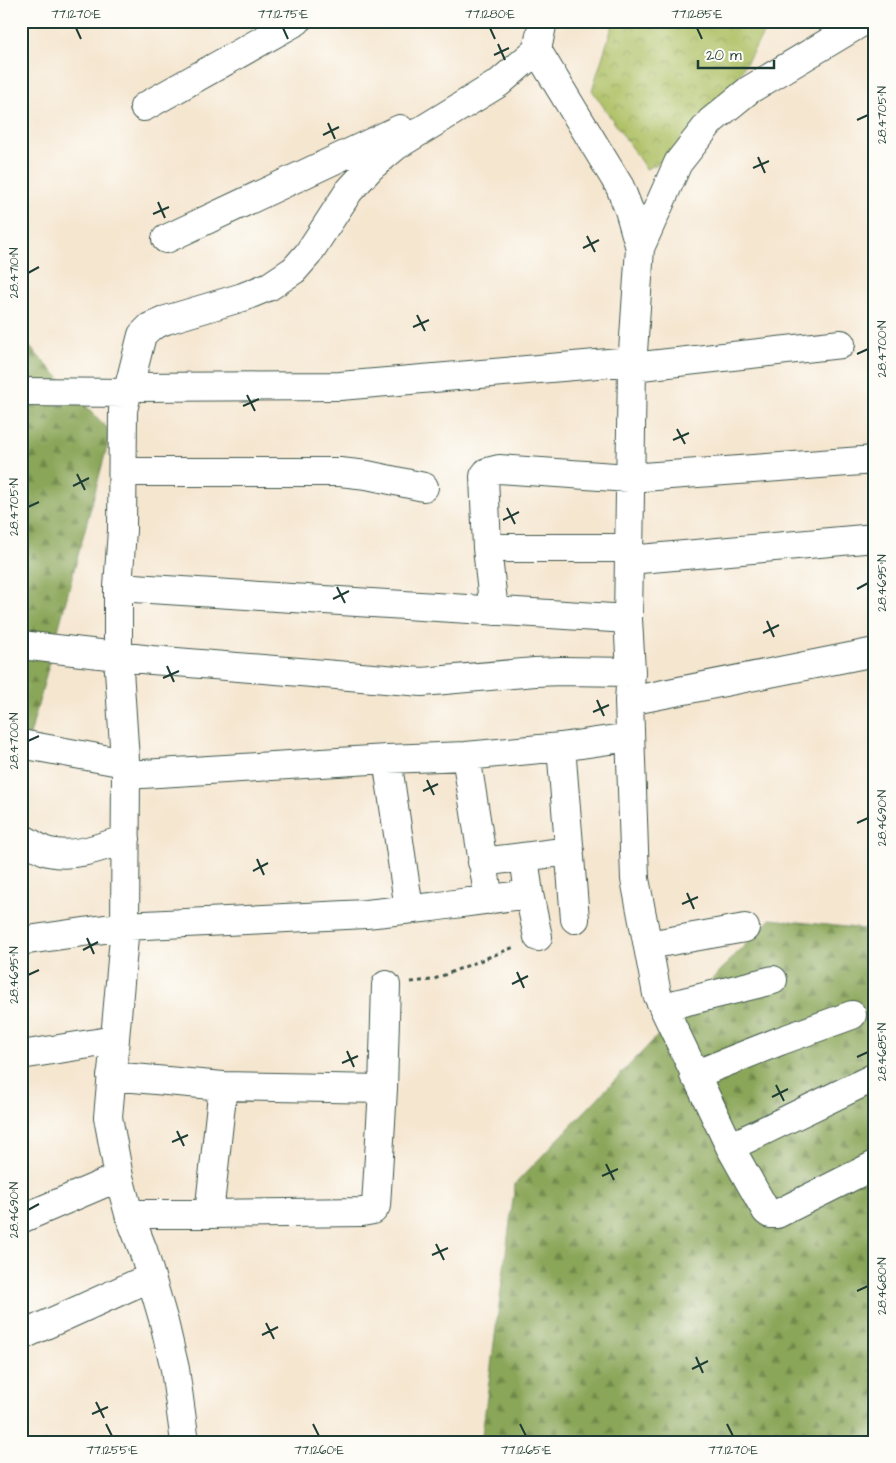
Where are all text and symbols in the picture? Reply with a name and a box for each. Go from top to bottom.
text: 77.1270°E [51,6,101,23]
text: 77.1275°E [258,6,308,23]
text: 77.1280°E [465,6,515,23]
text: 77.1285°E [672,6,722,23]
scale bar [698,38,775,70]
text: 20 m [706,45,742,66]
text: 28.4705°N [874,85,891,144]
text: 28.4710°N [6,247,23,299]
text: 28.4700°N [874,320,891,378]
text: 28.4705°N [6,477,23,536]
text: 28.4695°N [874,554,891,612]
text: 28.4700°N [6,712,23,770]
text: 28.4690°N [874,789,891,846]
text: 28.4695°N [6,946,23,1004]
text: 28.4685°N [874,1022,891,1081]
text: 28.4690°N [6,1181,23,1238]
text: 28.4680°N [874,1257,891,1315]
text: 77.1255°E [86,1442,138,1459]
text: 77.1260°E [294,1442,344,1459]
text: 77.1265°E [501,1442,551,1459]
text: 77.1270°E [708,1442,758,1459]

